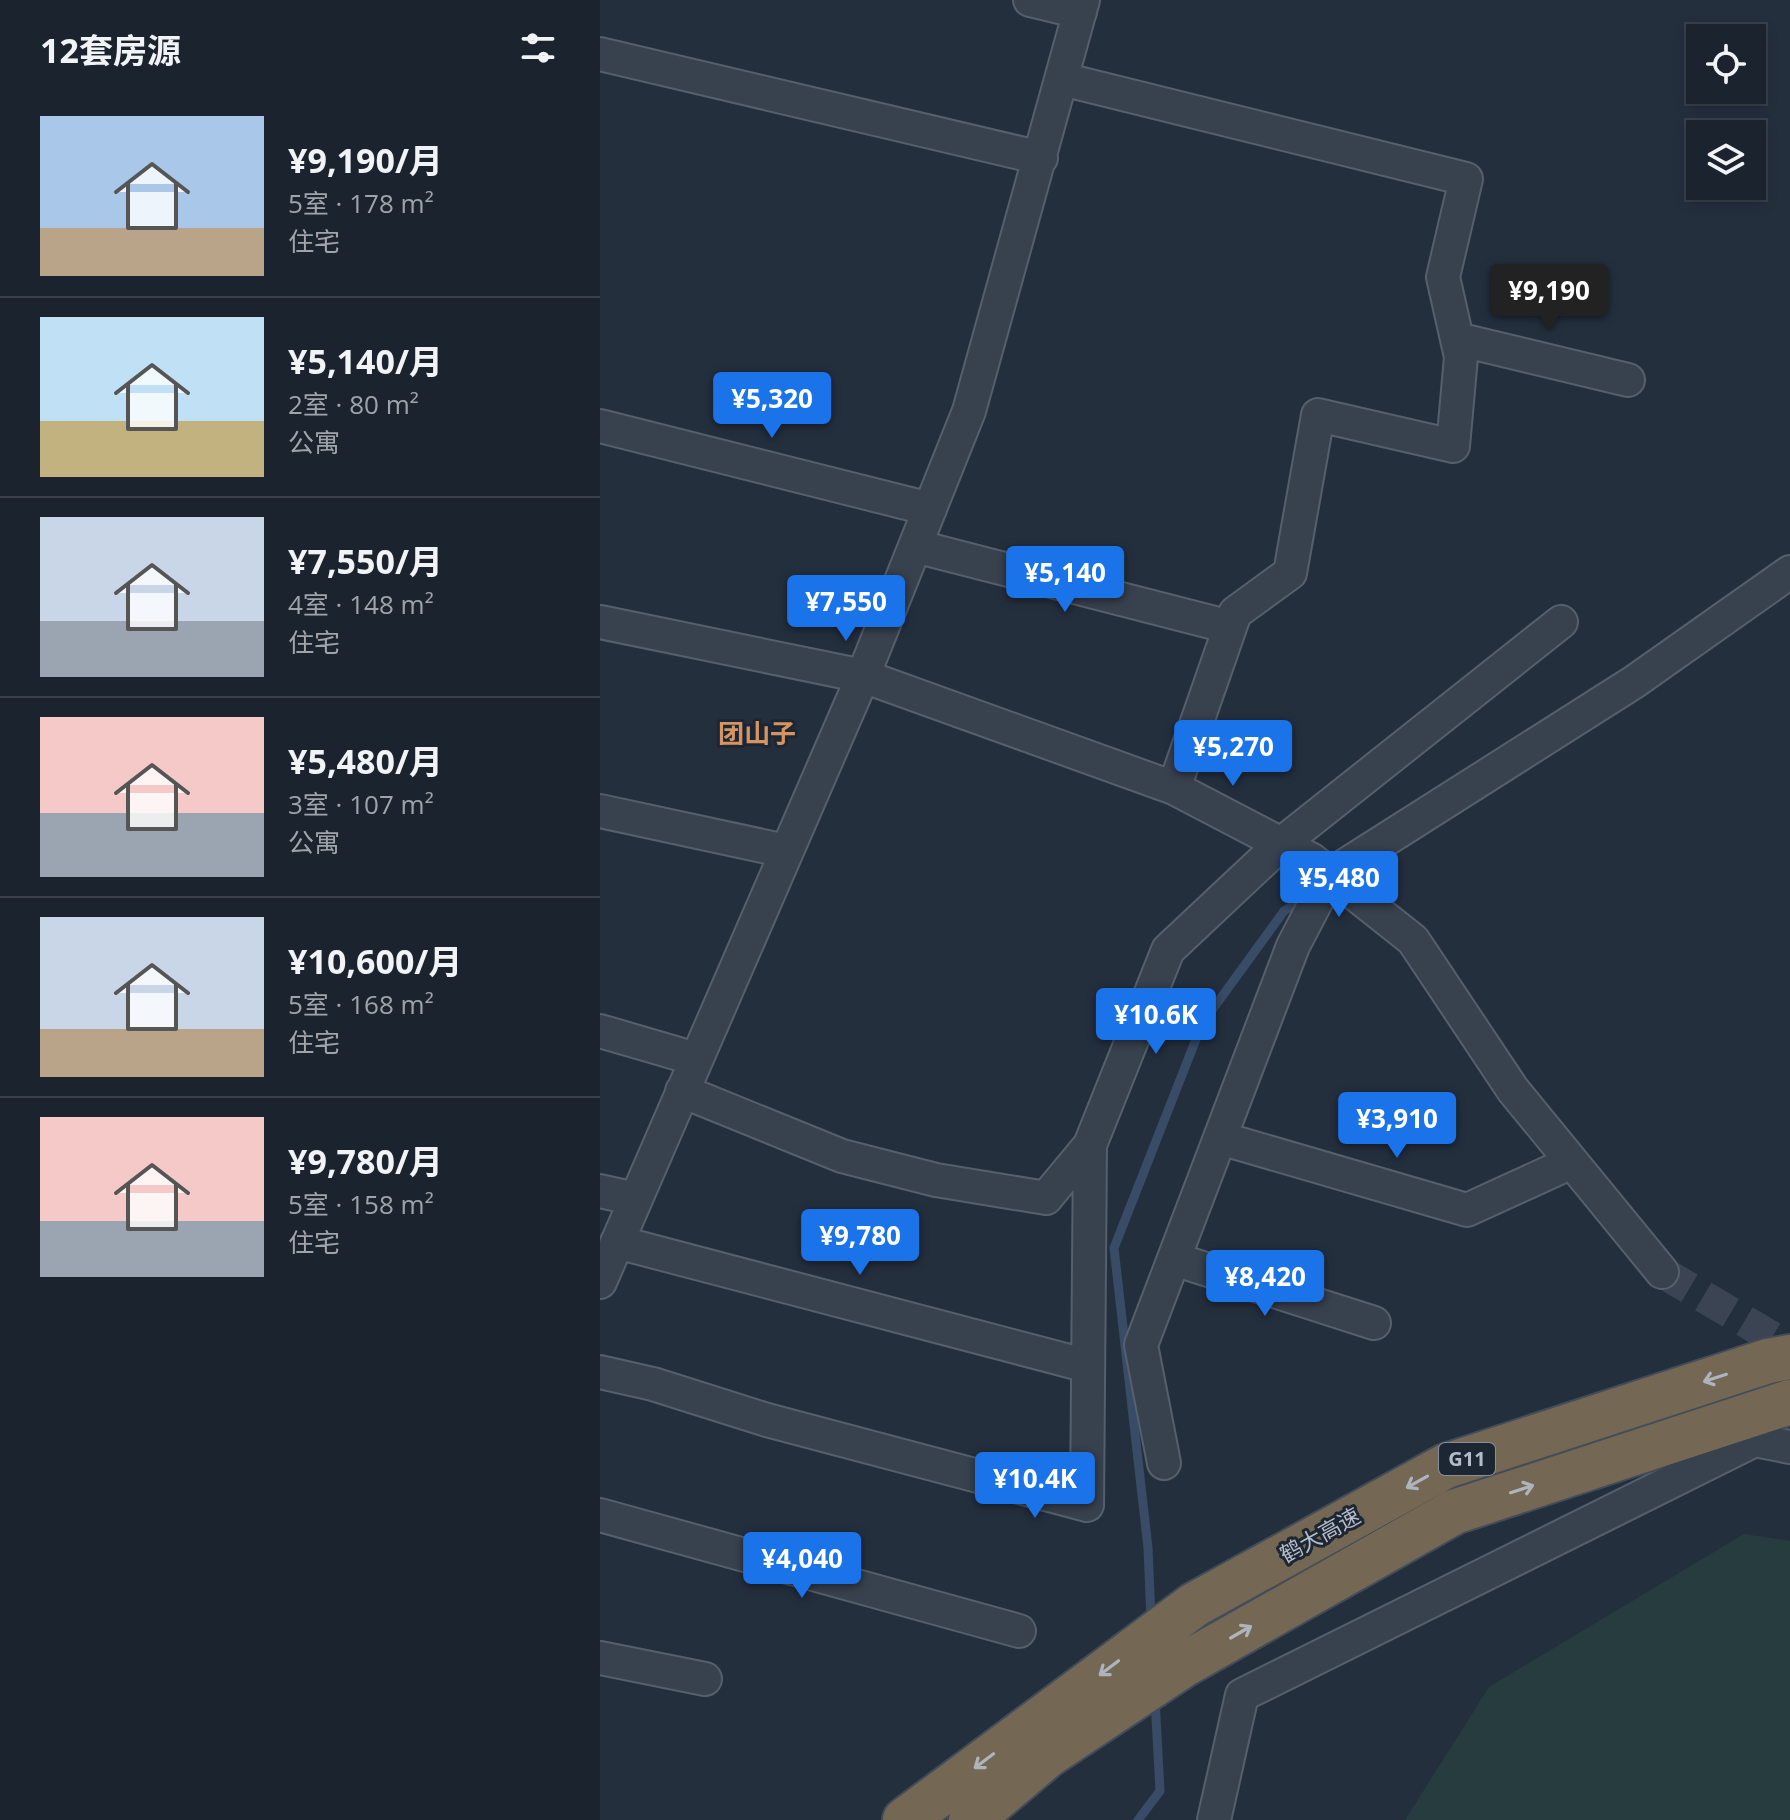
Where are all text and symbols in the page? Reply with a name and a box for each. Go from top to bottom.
map controls [1686,24,1766,200]
button: locate [1686,24,1766,104]
icon: filters [516,26,560,70]
text: 12套房源 [40,27,181,73]
button: layers [1686,120,1766,200]
text: ¥9,190/月 [288,137,443,183]
icon: home [104,148,200,244]
text: 5室 · 178 m² [288,185,434,221]
text: 住宅 [288,223,340,259]
pin: ¥9,190 [1484,264,1614,332]
text: ¥9,190 [1508,272,1590,308]
text: ¥5,140/月 [288,338,443,384]
icon: home [104,349,200,445]
pin: ¥5,320 [707,372,837,440]
text: ¥5,320 [731,380,813,416]
text: 2室 · 80 m² [288,386,419,422]
text: 公寓 [288,424,340,460]
text: ¥7,550/月 [288,538,443,584]
pin: ¥5,140 [1000,546,1130,614]
icon: home [104,549,200,645]
text: ¥5,140 [1024,554,1106,590]
pin: ¥7,550 [781,575,911,643]
text: ¥7,550 [805,583,887,619]
text: 4室 · 148 m² [288,586,434,622]
text: 住宅 [288,624,340,660]
district label: 团山子 [718,715,796,751]
pin: ¥5,270 [1168,720,1298,788]
text: ¥5,270 [1192,728,1274,764]
text: ¥5,480/月 [288,738,443,784]
icon: home [104,749,200,845]
text: 3室 · 107 m² [288,786,434,822]
text: 公寓 [288,824,340,860]
pin: ¥5,480 [1274,851,1404,919]
text: ¥5,480 [1298,859,1380,895]
text: ¥10,600/月 [288,938,462,984]
icon: home [104,949,200,1045]
text: 5室 · 168 m² [288,986,434,1022]
pin: ¥10.6K [1091,988,1221,1056]
text: ¥10.6K [1114,996,1198,1032]
text: 住宅 [288,1024,340,1060]
pin: ¥3,910 [1332,1092,1462,1160]
text: ¥3,910 [1356,1100,1438,1136]
text: ¥9,780/月 [288,1138,443,1184]
icon: home [104,1149,200,1245]
text: 5室 · 158 m² [288,1186,434,1222]
pin: ¥9,780 [795,1209,925,1277]
text: ¥9,780 [819,1217,901,1253]
text: 住宅 [288,1224,340,1260]
pin: ¥8,420 [1200,1250,1330,1318]
text: ¥8,420 [1224,1258,1306,1294]
one-way arrow [1703,1372,1728,1386]
road number: G11 [1439,1443,1495,1475]
pin: ¥10.4K [970,1452,1100,1520]
text: ¥10.4K [993,1460,1077,1496]
one-way arrow [1406,1474,1429,1490]
one-way arrow [1509,1481,1534,1496]
street label: 鹤大高速 [1274,1500,1365,1569]
pin: ¥4,040 [737,1532,867,1600]
text: ¥4,040 [761,1540,843,1576]
one-way arrow [1229,1624,1253,1639]
one-way arrow [1099,1660,1121,1677]
one-way arrow [974,1752,996,1769]

